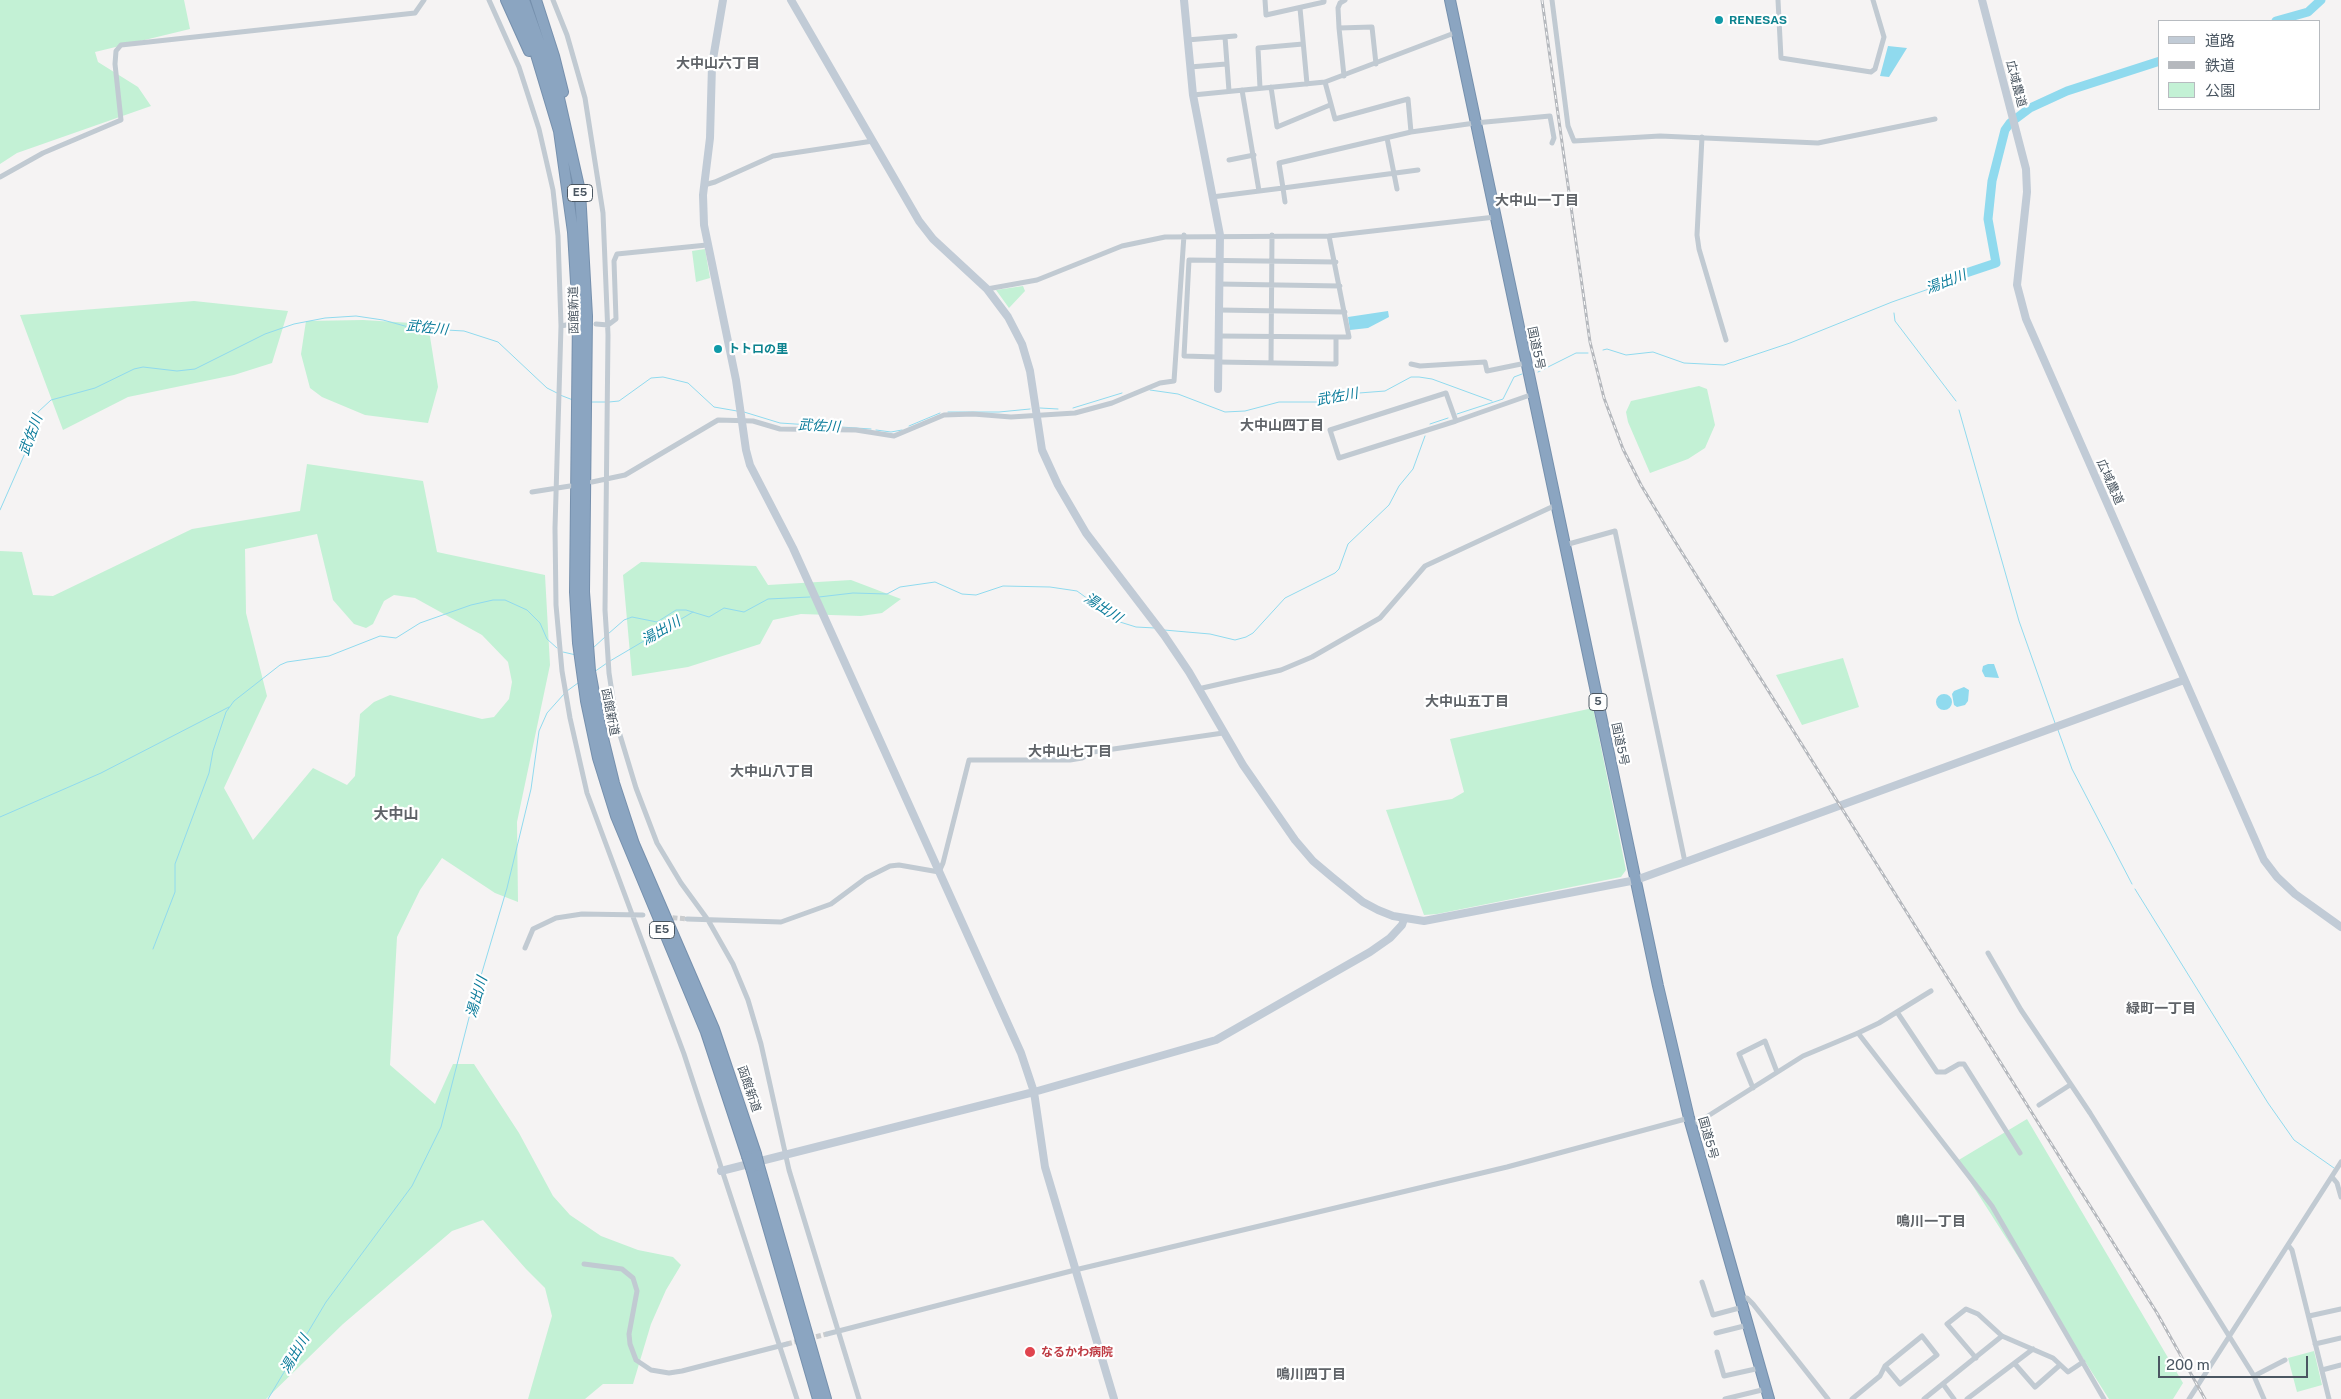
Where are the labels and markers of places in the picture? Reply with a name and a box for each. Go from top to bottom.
place label: RENESAS [1729,13,1787,27]
marker: RENESAS [1713,14,1725,26]
place label: トトロの里 [728,342,788,356]
marker: トトロの里 [712,343,724,355]
marker: なるかわ病院 [1023,1345,1037,1359]
place label: なるかわ病院 [1041,1345,1113,1359]

